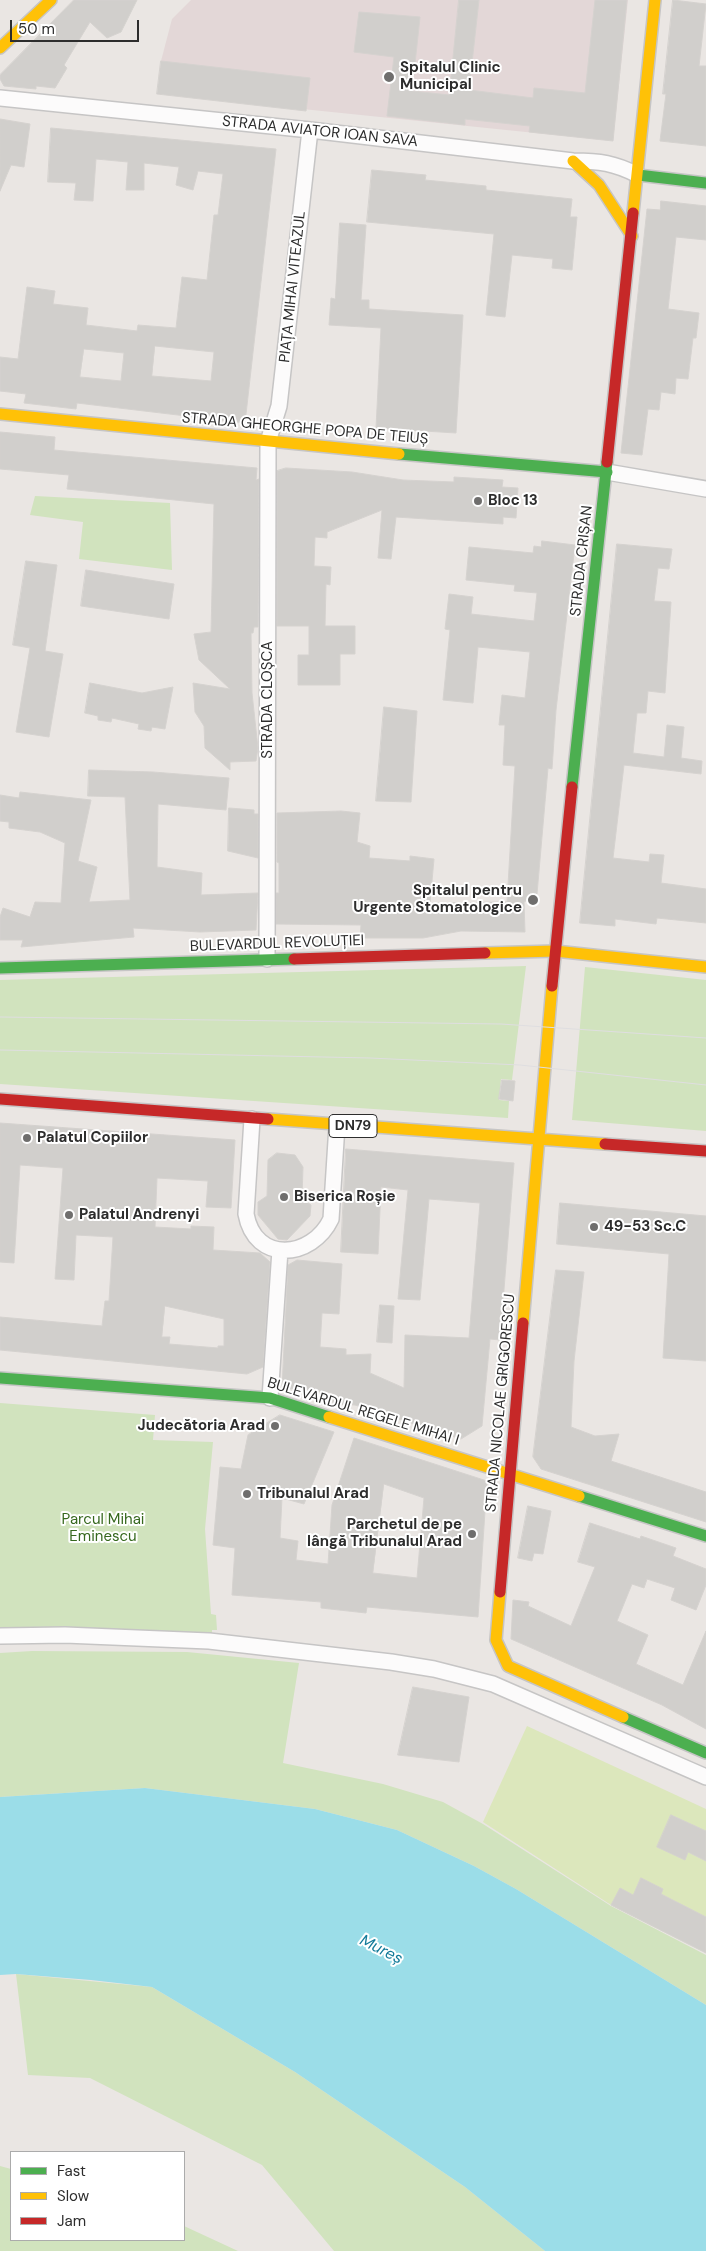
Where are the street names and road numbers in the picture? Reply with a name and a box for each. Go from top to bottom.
street label: STRADA AVIATOR IOAN SAVA [221,113,419,151]
street label: PIAȚA MIHAI VITEAZUL [276,210,310,364]
street label: STRADA GHEORGHE POPA DE TEIUȘ [181,409,429,449]
street label: STRADA CRIȘAN [567,505,597,617]
street label: STRADA CLOȘCA [259,641,277,759]
street label: BULEVARDUL REVOLUȚIEI [189,932,365,956]
road number: DN79 [329,1114,377,1138]
street label: STRADA NICOLAE GRIGORESCU [482,1293,520,1513]
street label: BULEVARDUL REGELE MIHAI I [265,1374,461,1450]

